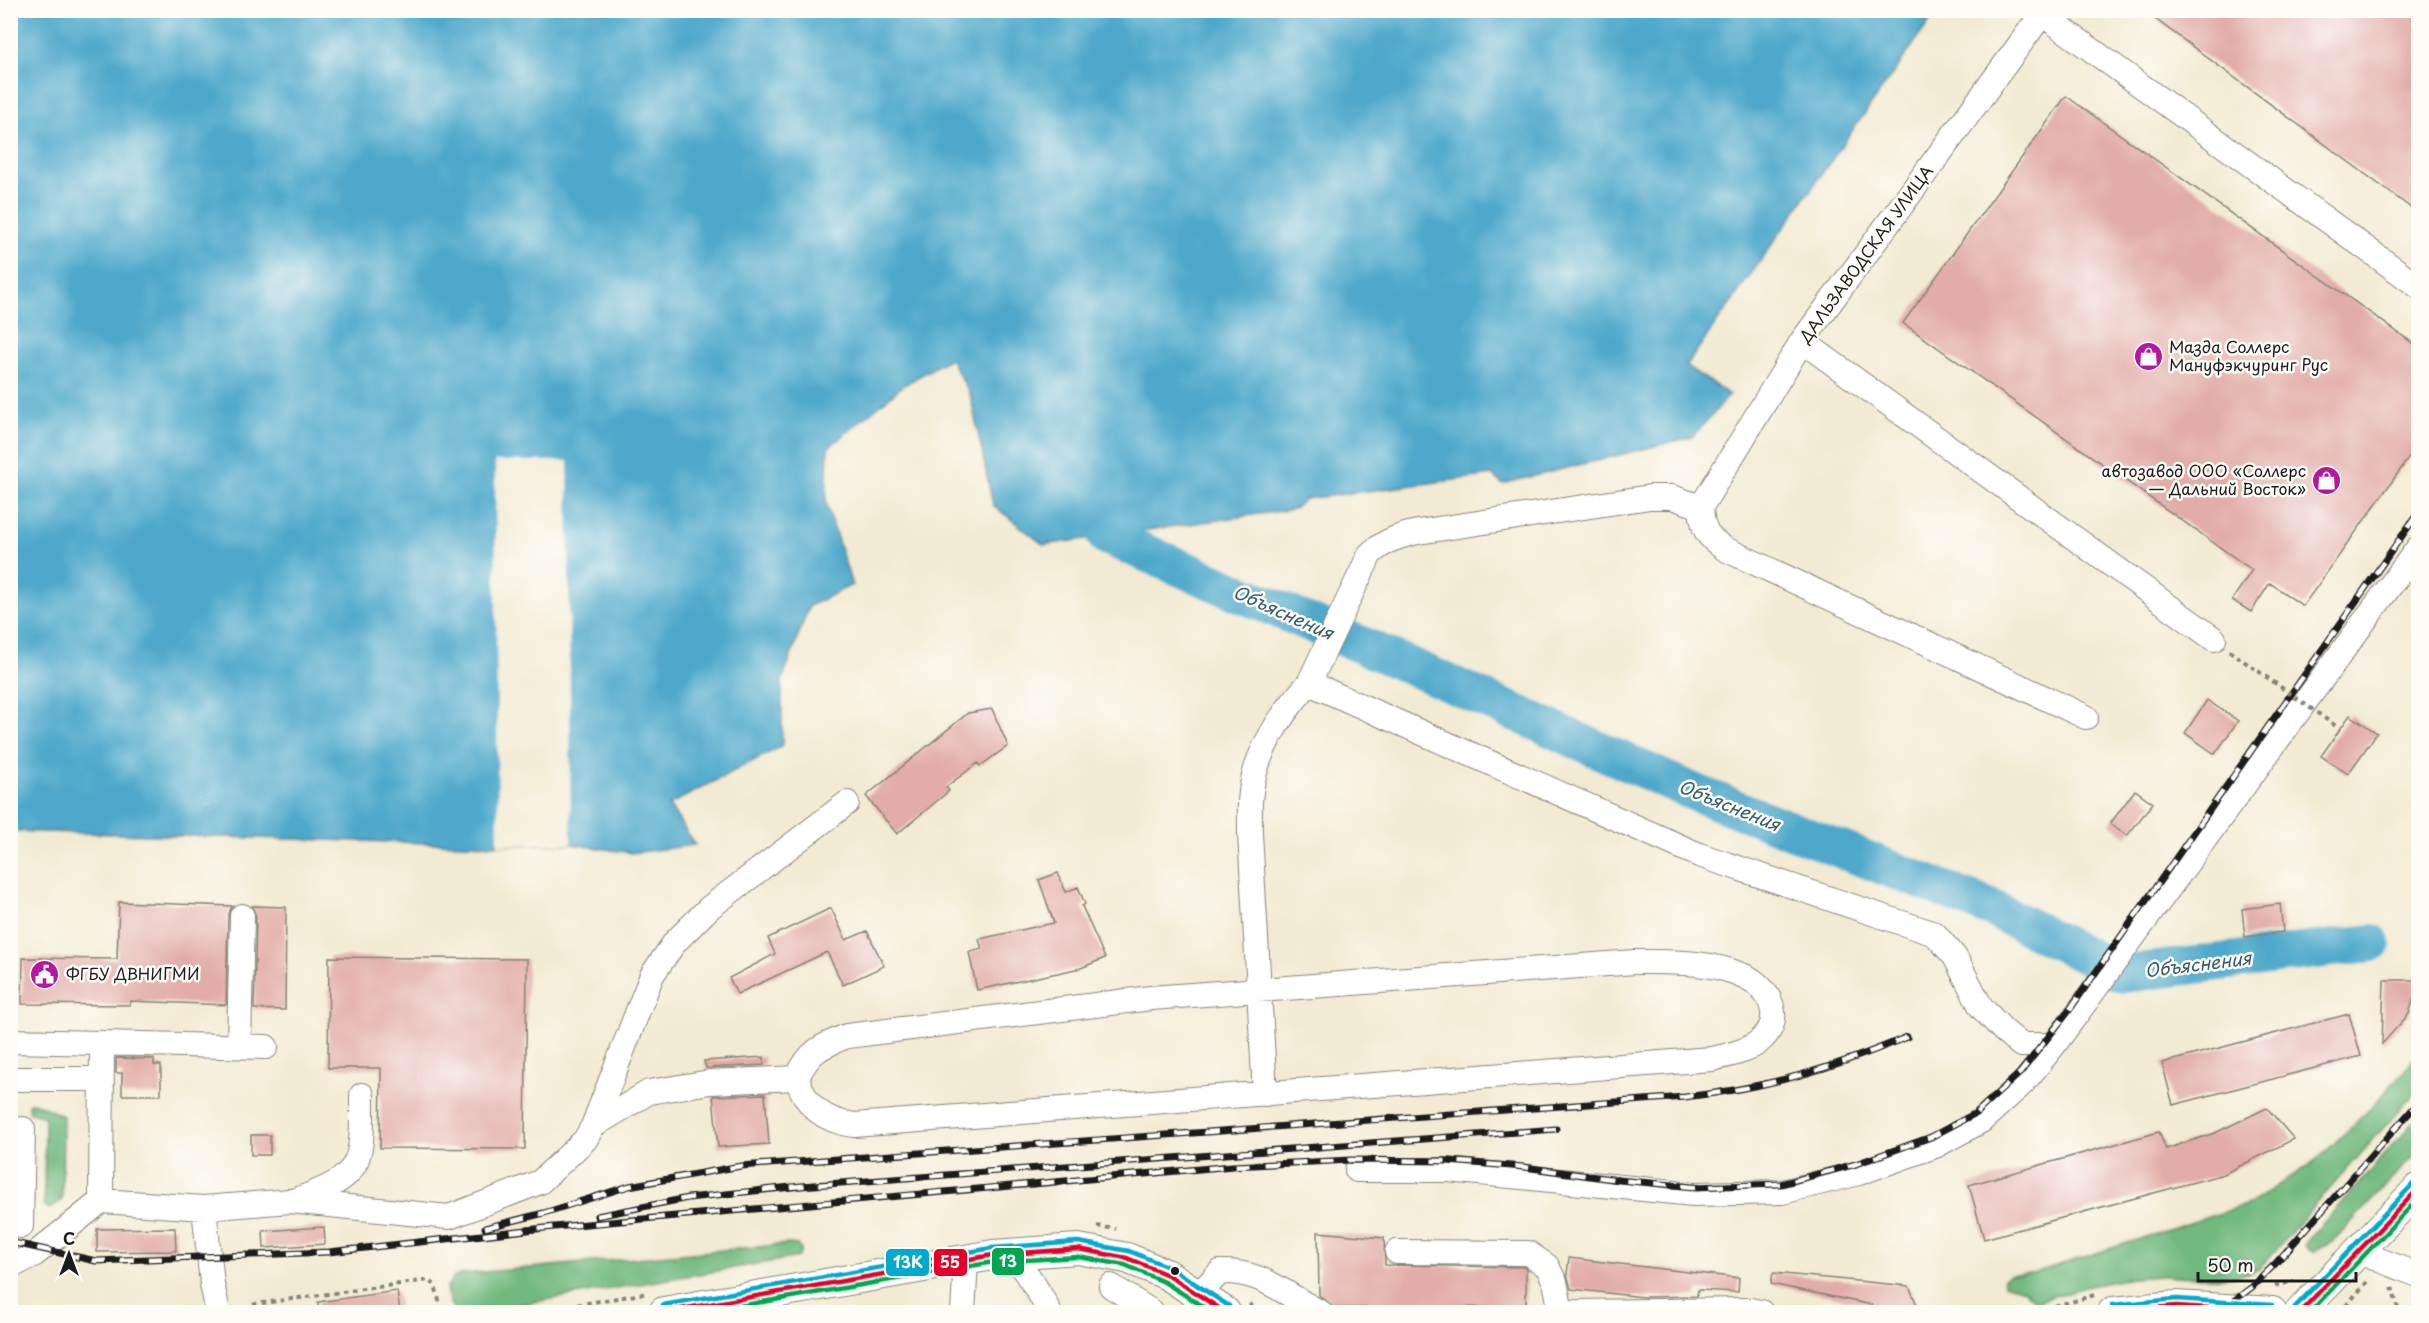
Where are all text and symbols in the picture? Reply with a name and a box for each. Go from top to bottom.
street label: ДАЛЬЗАВОДСКАЯ УЛИЦА [1792,160,1938,348]
place label: Мазда Соллерс Мануфэкчуринг Рус [2169,334,2328,376]
shop icon: Мазда Соллерс Мануфэкчуринг Рус [2132,340,2164,372]
place label: автозавод ООО «Соллерс — Дальний Восток» [2102,458,2306,500]
shop icon: автозавод ООО «Соллерс — Дальний Восток» [2311,464,2343,496]
water label: Объяснения [1229,577,1339,646]
water label: Объяснения [1675,772,1786,838]
water label: Объяснения [2143,943,2254,983]
public building icon: ФГБУ ДВНИГМИ [29,958,61,990]
place label: ФГБУ ДВНИГМИ [66,961,200,985]
north arrow [39,1224,99,1284]
text: С [63,1226,75,1250]
scale bar [2198,1245,2356,1283]
line badge: 13 [991,1247,1025,1276]
line badge: 13К [885,1248,930,1277]
line badge: 55 [933,1248,968,1277]
text: 13 [999,1248,1017,1272]
text: 13К [893,1249,923,1273]
text: 55 [940,1249,960,1273]
text: 50 m [2207,1251,2254,1278]
unlabelled marker [1169,1265,1181,1277]

